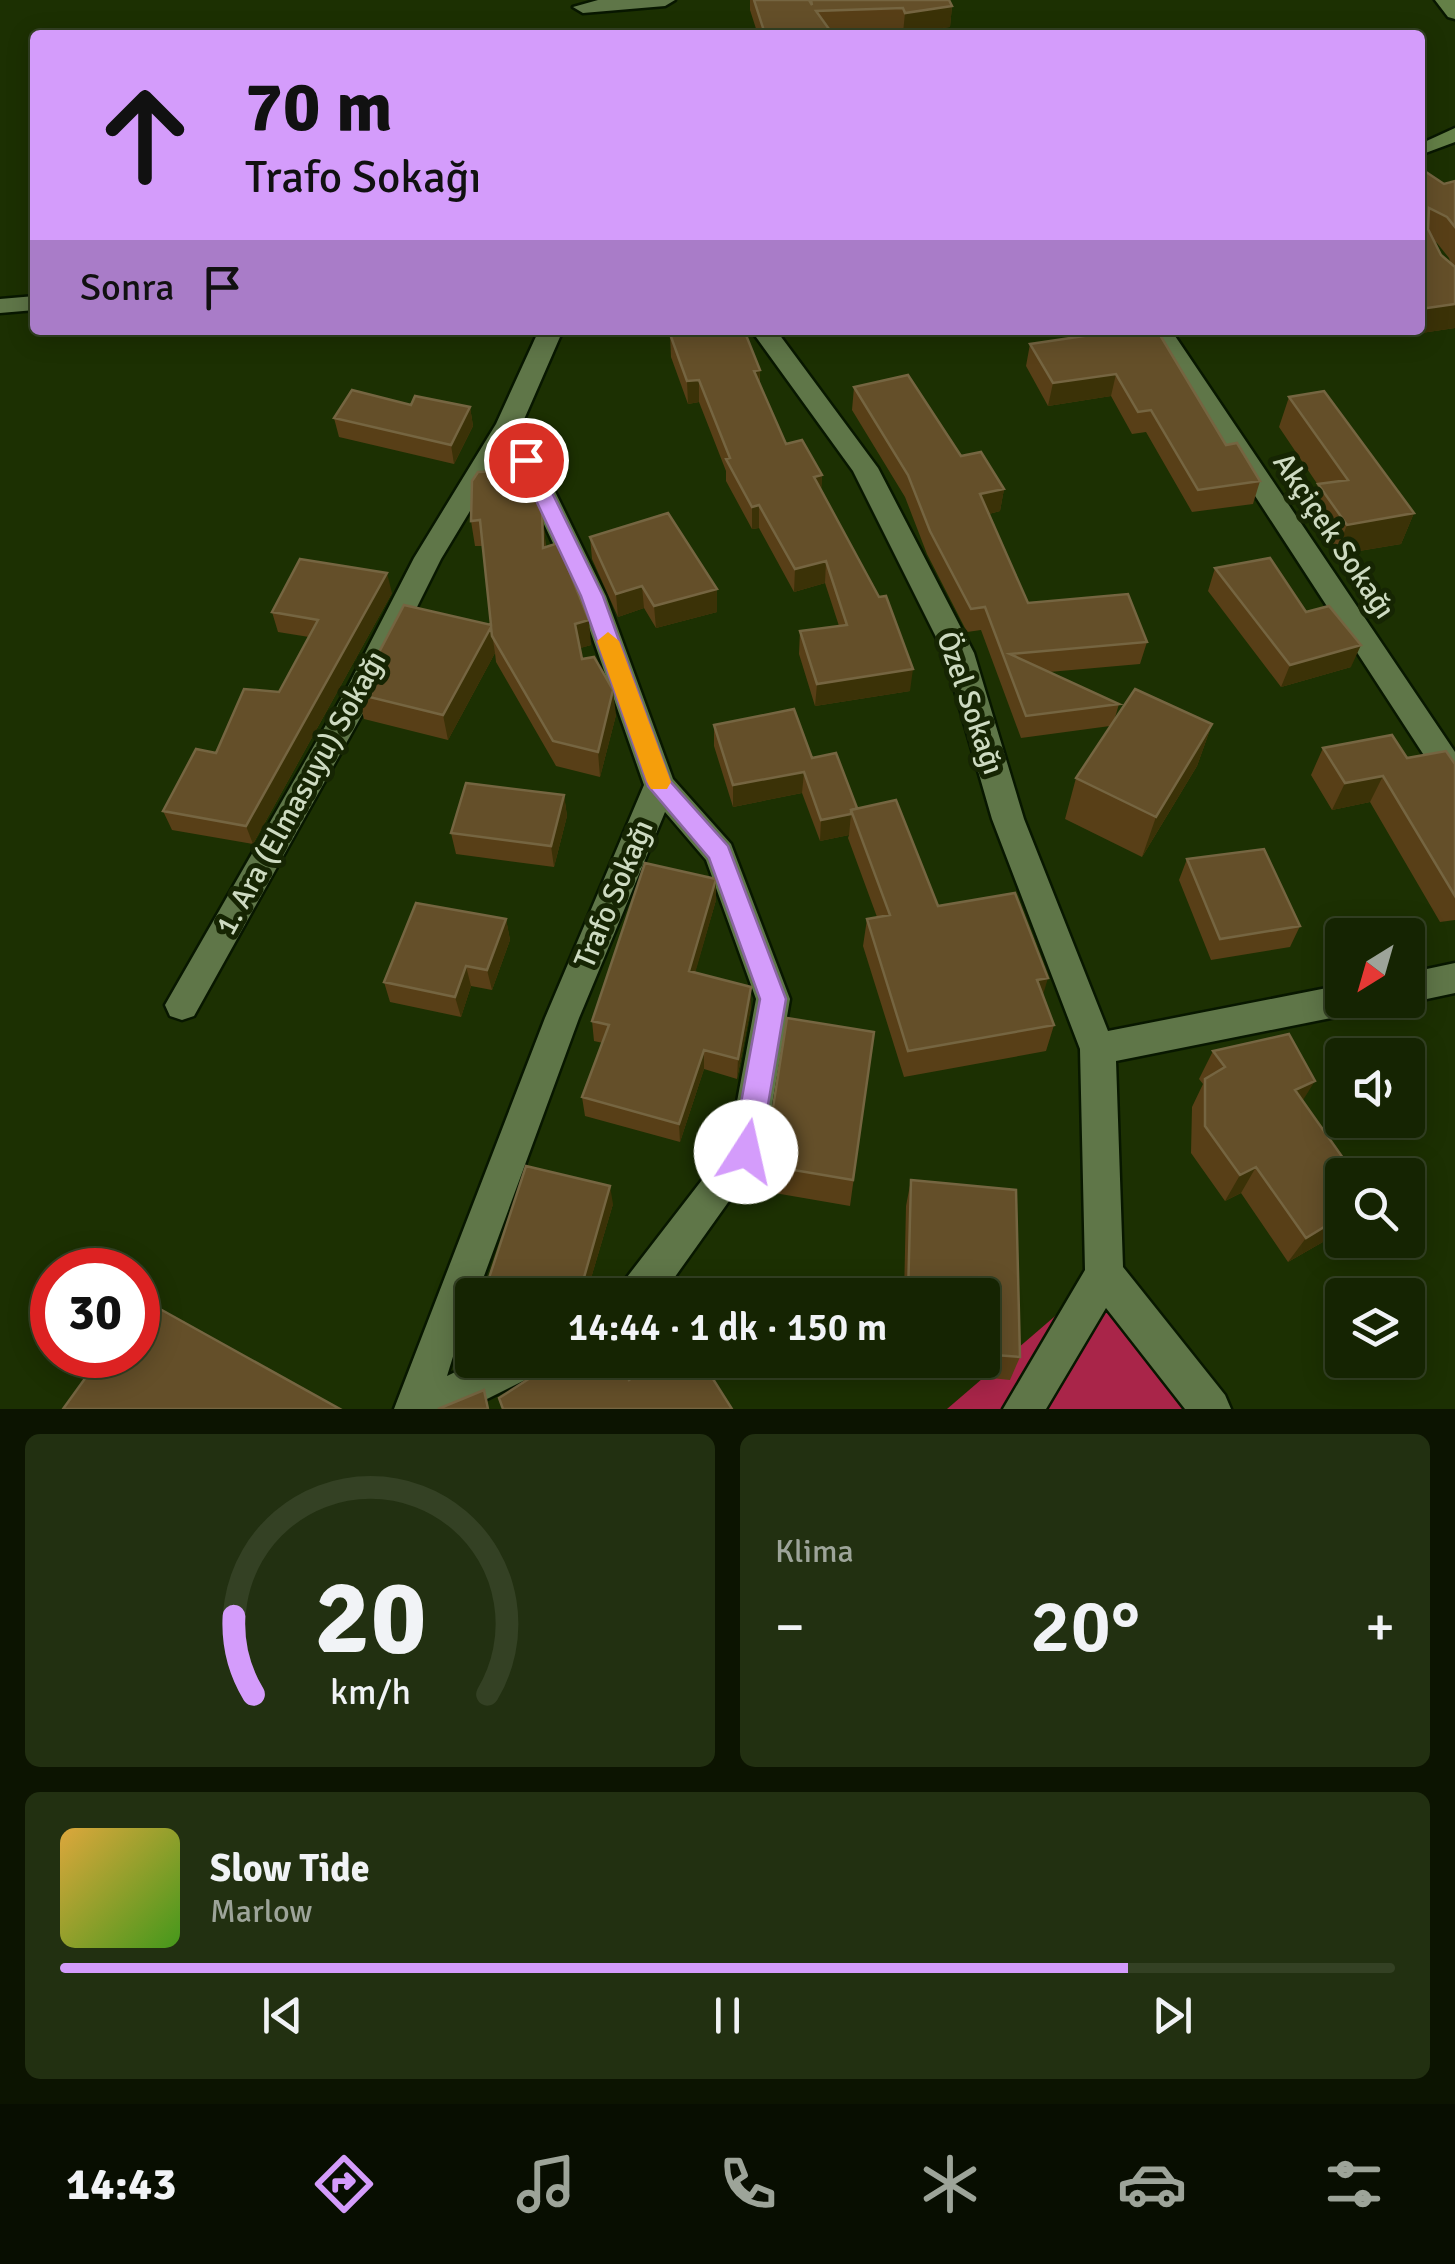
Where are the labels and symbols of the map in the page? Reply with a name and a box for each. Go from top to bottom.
pin [484,418,569,503]
street label: Akçiçek Sokağı [1265,446,1403,626]
street label: Özel Sokağı [928,627,1012,779]
street label: 1. Ara (Elmasuyu) Sokağı [207,644,395,942]
street label: Trafo Sokağı [566,814,662,974]
north arrow [1325,918,1425,1018]
position arrow [694,1100,798,1204]
speed limit sign: 30 [30,1248,160,1378]

